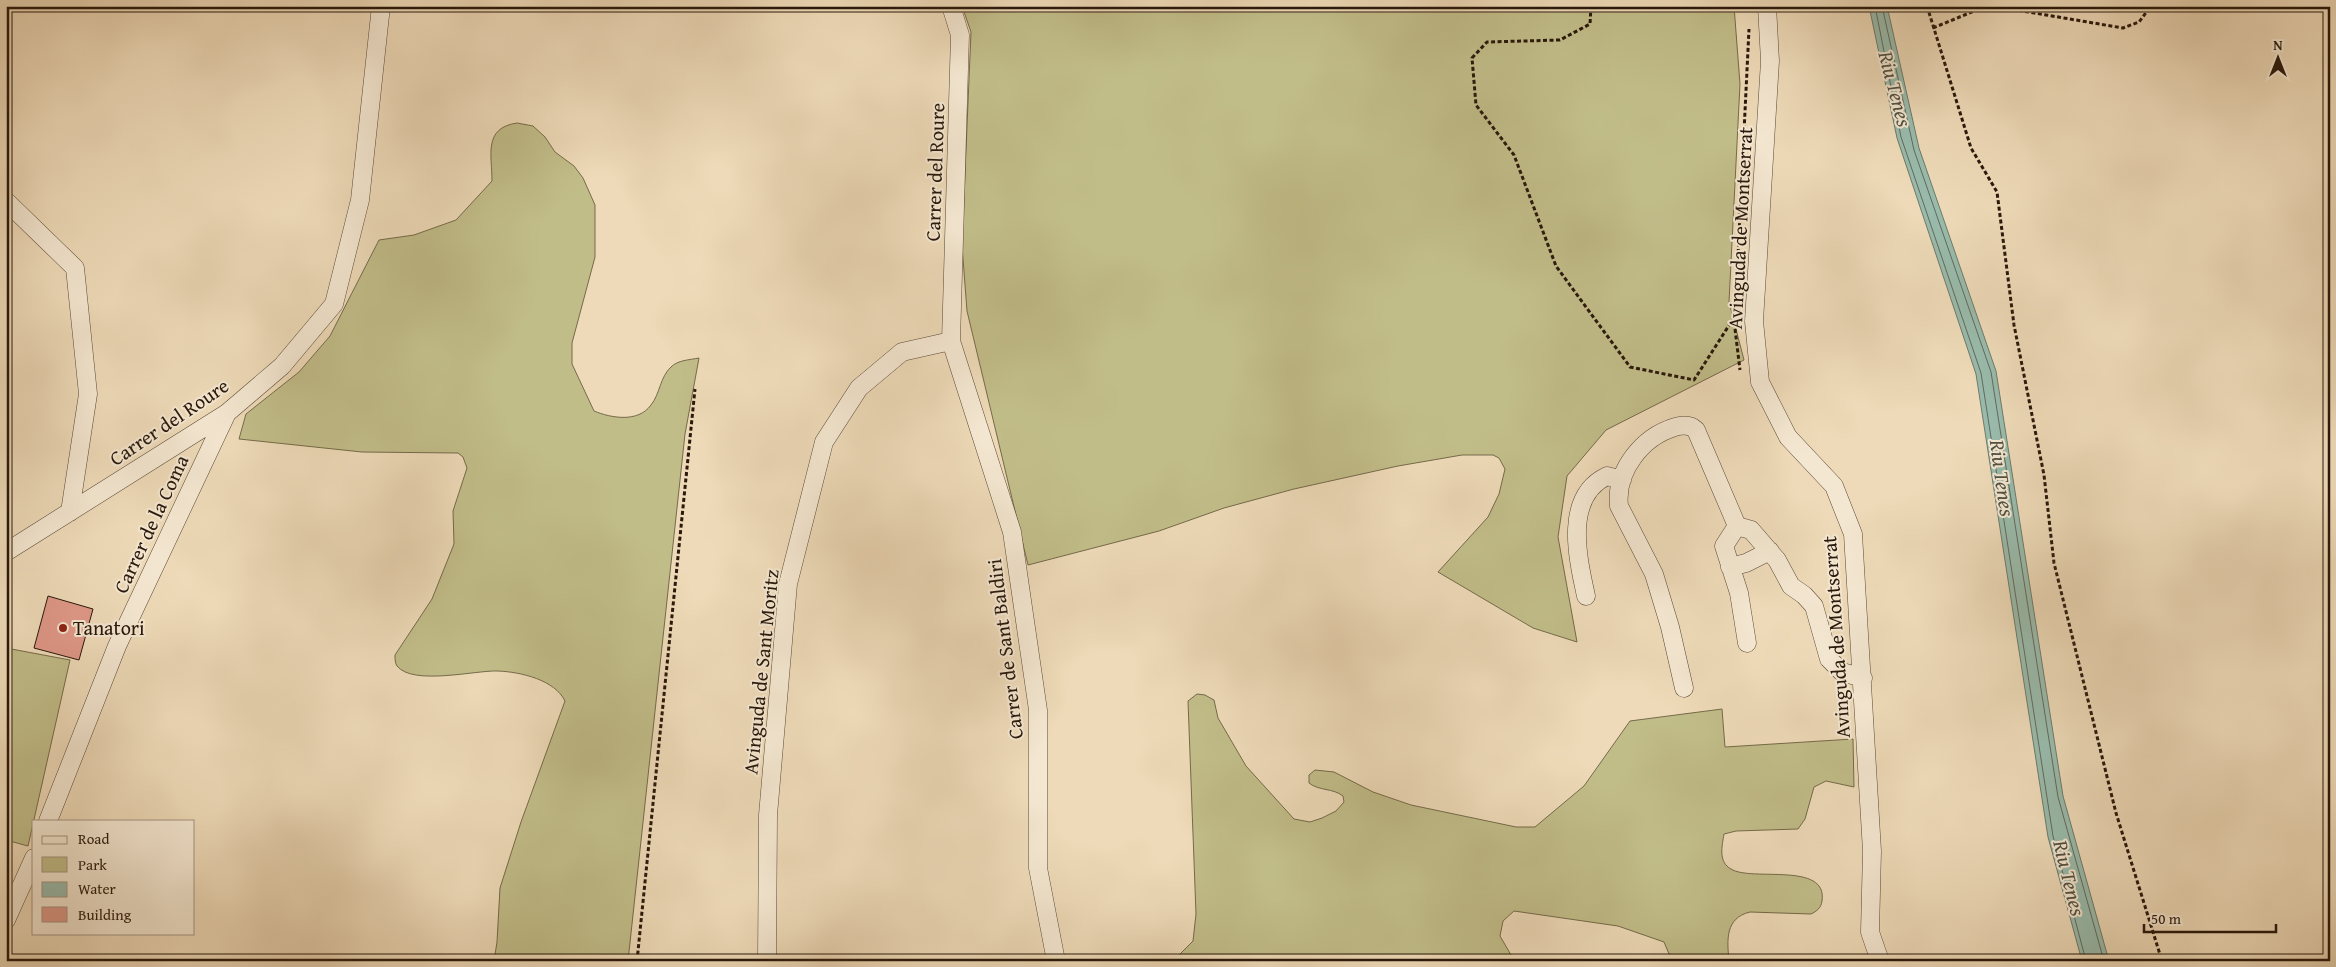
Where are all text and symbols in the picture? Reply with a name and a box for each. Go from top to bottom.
north arrow [2254,32,2304,82]
text: N [2273,35,2283,55]
water label: Riu Tenes [1870,47,1921,131]
street label: Carrer del Roure [918,102,951,242]
street label: Avinguda de Montserrat [1720,126,1759,330]
street label: Carrer del Roure [103,371,234,472]
water label: Riu Tenes [1982,437,2023,519]
street label: Carrer de la Coma [106,449,195,598]
street label: Avinguda de Montserrat [1814,535,1857,739]
street label: Carrer de Sant Baldiri [979,557,1030,741]
street label: Avinguda de Sant Moritz [735,568,786,776]
place label: Tanatori [73,613,145,642]
marker: Tanatori [57,622,69,634]
legend [32,820,195,934]
text: Road [78,828,109,849]
water label: Riu Tenes [2045,836,2094,919]
text: Park [78,854,107,875]
text: Water [78,878,116,899]
scale bar [2144,902,2276,934]
text: Building [78,904,132,925]
text: 50 m [2151,908,2182,929]

